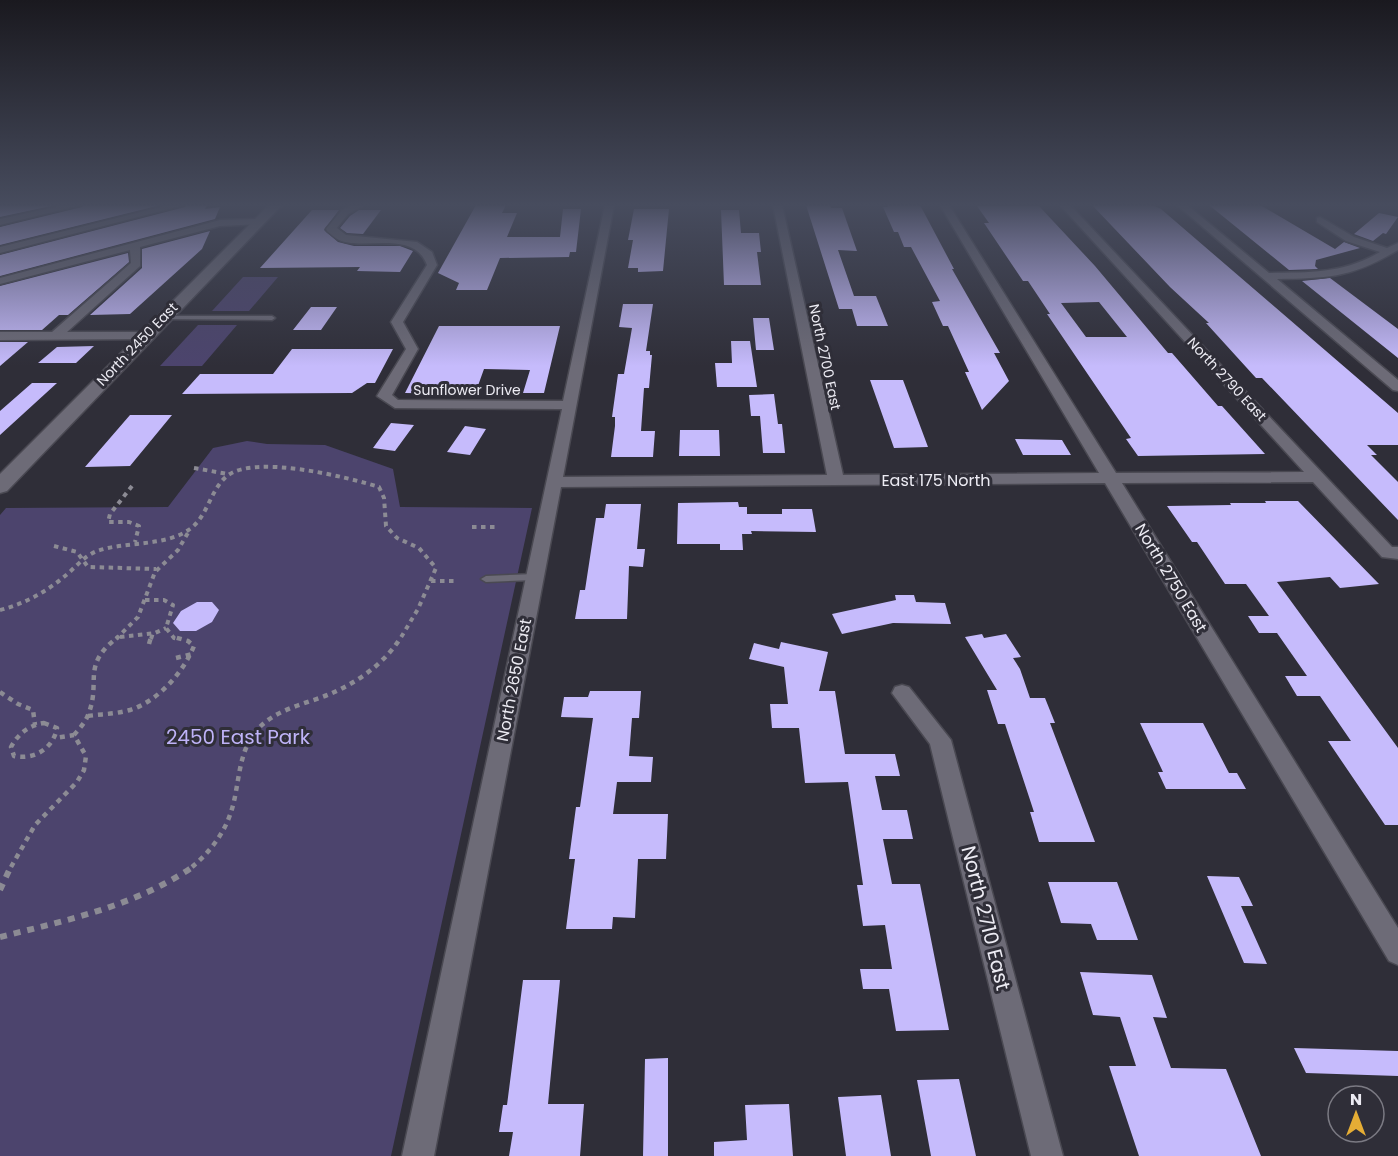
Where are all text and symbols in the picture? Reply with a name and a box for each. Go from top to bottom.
street label: North 2450 East [92,298,182,390]
street label: North 2700 East [804,302,846,412]
street label: North 2790 East [1183,333,1271,425]
street label: Sunflower Drive [413,380,521,400]
street label: East 175 North [881,469,991,492]
street label: North 2750 East [1129,519,1213,637]
street label: North 2650 East [491,616,537,743]
park label: 2450 East Park [166,723,311,751]
street label: North 2710 East [955,843,1017,993]
north arrow [1326,1084,1386,1144]
text: N [1350,1088,1362,1111]

